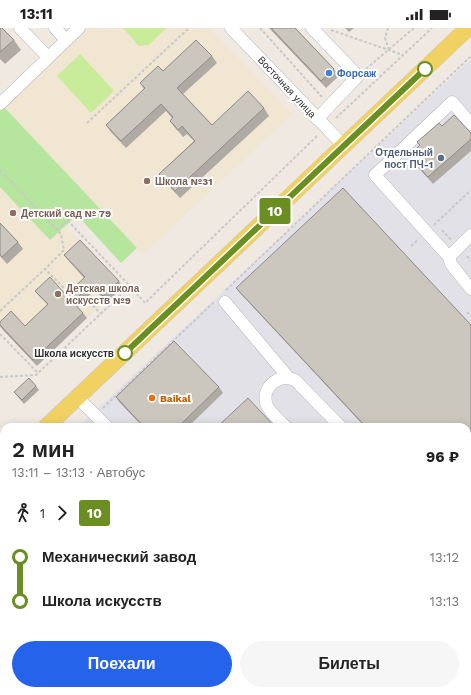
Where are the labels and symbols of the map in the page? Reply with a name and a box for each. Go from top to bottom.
street label: Восточная улица [256,54,318,120]
unlabelled marker [417,61,433,77]
marker: Форсаж [324,68,334,78]
place label: Форсаж [337,68,377,79]
place label: Отдельный пост ПЧ-1 [375,147,433,170]
marker: Отдельный пост ПЧ-1 [436,153,446,163]
marker: Школа №31 [142,176,152,186]
place label: Школа №31 [155,176,212,187]
line badge: 10 [257,198,293,224]
marker: Детский сад № 79 [8,208,18,218]
place label: Детский сад № 79 [21,208,111,219]
place label: Детская школа искусств №9 [66,283,140,306]
marker: Детская школа искусств №9 [53,289,63,299]
marker: Школа искусств [117,345,133,361]
place label: Школа искусств [34,348,114,359]
marker: Baikal [147,393,157,403]
place label: Baikal [160,393,192,404]

